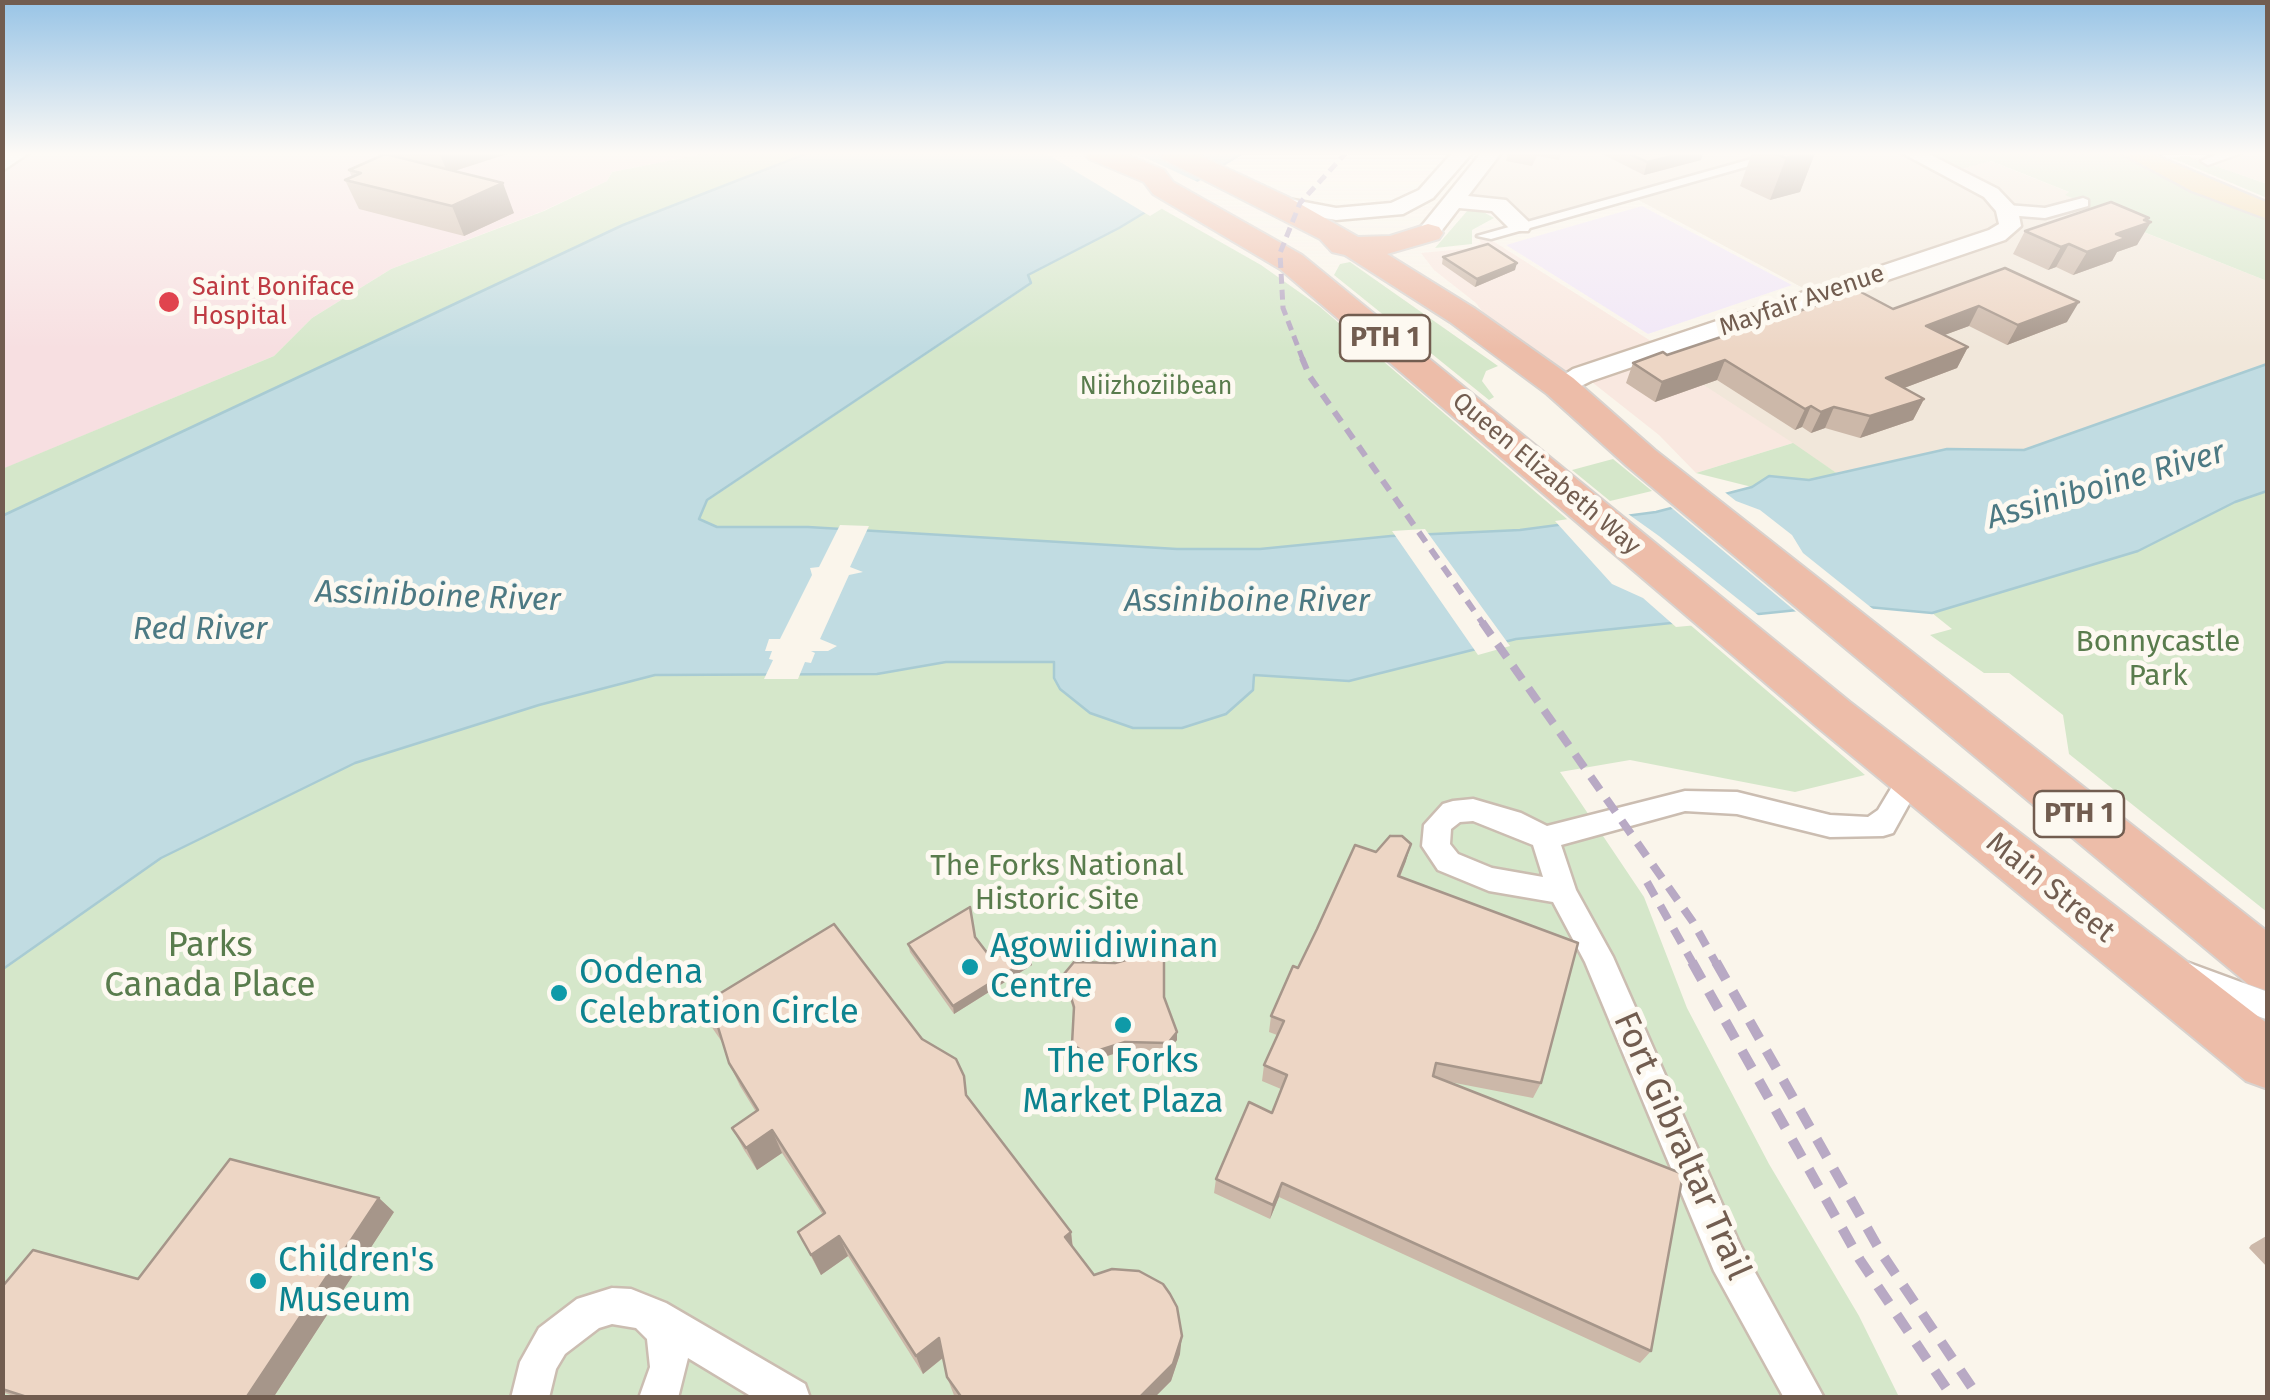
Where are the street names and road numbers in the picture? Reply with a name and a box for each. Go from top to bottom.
street label: Mayfair Avenue [1715,259,1889,343]
road number: PTH 1 [1340,315,1430,361]
street label: Queen Elizabeth Way [1446,387,1646,561]
road number: PTH 1 [2034,791,2124,837]
street label: Main Street [1978,825,2122,951]
street label: Fort Gibraltar Trail [1603,1006,1759,1286]

